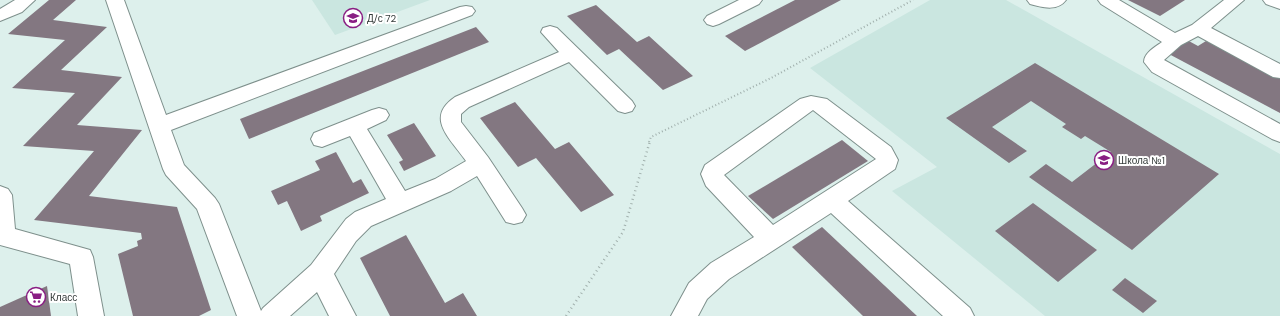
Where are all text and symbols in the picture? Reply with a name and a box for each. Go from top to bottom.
school or university icon: Д/с 72 [342,7,364,29]
place label: Д/с 72 [367,12,396,25]
school or university icon: Школа №1 [1093,149,1115,171]
place label: Школа №1 [1118,154,1165,167]
supermarket icon: Класс [25,286,47,308]
place label: Класс [50,291,77,304]

